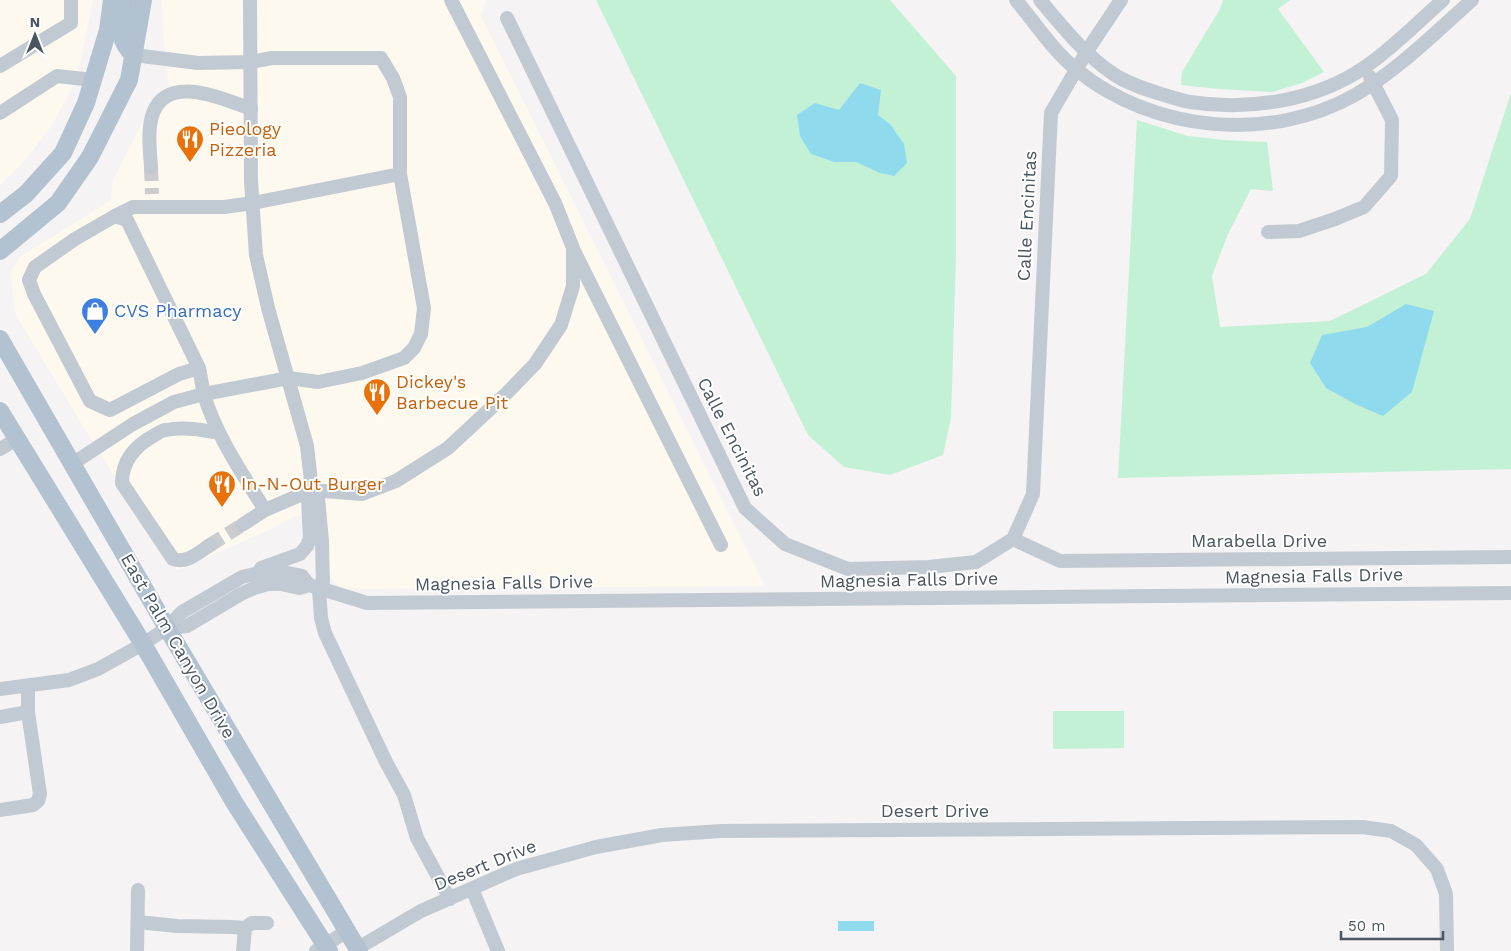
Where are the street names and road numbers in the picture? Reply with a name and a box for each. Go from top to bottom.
street label: Calle Encinitas [1013,150,1040,282]
street label: Calle Encinitas [693,374,771,500]
street label: Marabella Drive [1191,530,1327,551]
street label: East Palm Canyon Drive [117,549,240,742]
street label: Magnesia Falls Drive [1225,563,1403,588]
street label: Magnesia Falls Drive [820,567,998,592]
street label: Magnesia Falls Drive [415,570,593,595]
street label: Desert Drive [881,800,989,821]
street label: Desert Drive [431,834,539,895]

